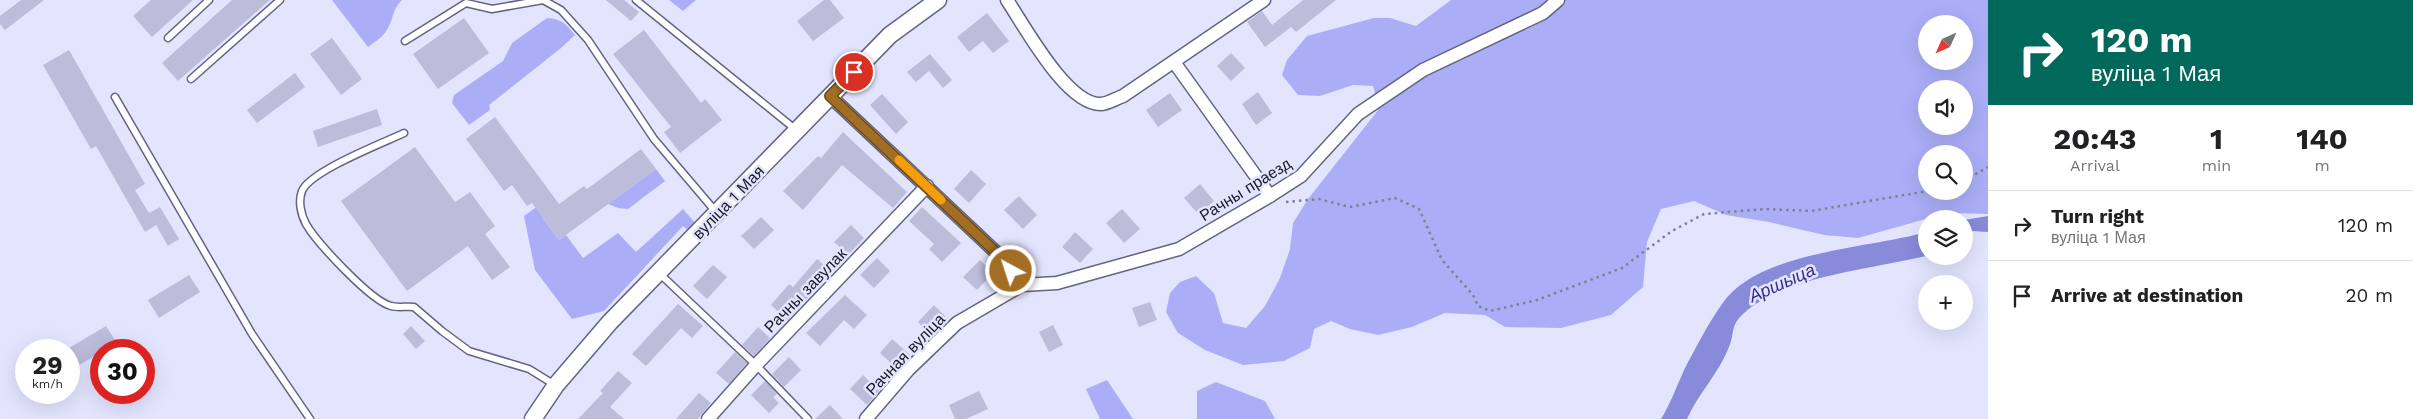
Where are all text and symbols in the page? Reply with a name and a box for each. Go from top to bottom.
north arrow [1918,15,1972,70]
map controls [1918,15,1973,330]
text: 120 m [2091,19,2192,61]
icon: right [2008,20,2073,85]
pin [833,51,875,93]
icon: arrive [840,58,868,86]
text: вуліца 1 Мая [2091,61,2221,86]
button: sound [1918,80,1973,135]
text: 20:43 [2053,121,2137,156]
text: 1 [2210,121,2223,156]
text: 140 [2296,121,2348,156]
button: search [1918,145,1973,200]
street label: Рачны праезд [1196,153,1295,225]
text: Arrival [2070,156,2120,175]
text: min [2202,156,2231,175]
text: m [2314,156,2330,175]
street label: вуліца 1 Мая [689,162,768,243]
text: Turn right [2051,205,2144,228]
button: layers [1918,210,1973,265]
icon: right [2008,212,2036,240]
text: 120 m [2338,214,2393,237]
text: вуліца 1 Мая [2051,228,2146,247]
street label: Рачны завулак [760,243,851,337]
position arrow [984,244,1036,296]
water label: Аршыца [1744,259,1818,307]
button: + [1918,275,1973,330]
icon: arrive [2008,282,2036,310]
text: Arrive at destination [2051,284,2243,307]
text: 20 m [2346,284,2393,307]
street label: Рачная вуліца [862,310,949,399]
speed limit sign: 30 [90,339,155,404]
text: 29 [32,351,63,380]
text: km/h [32,377,63,391]

